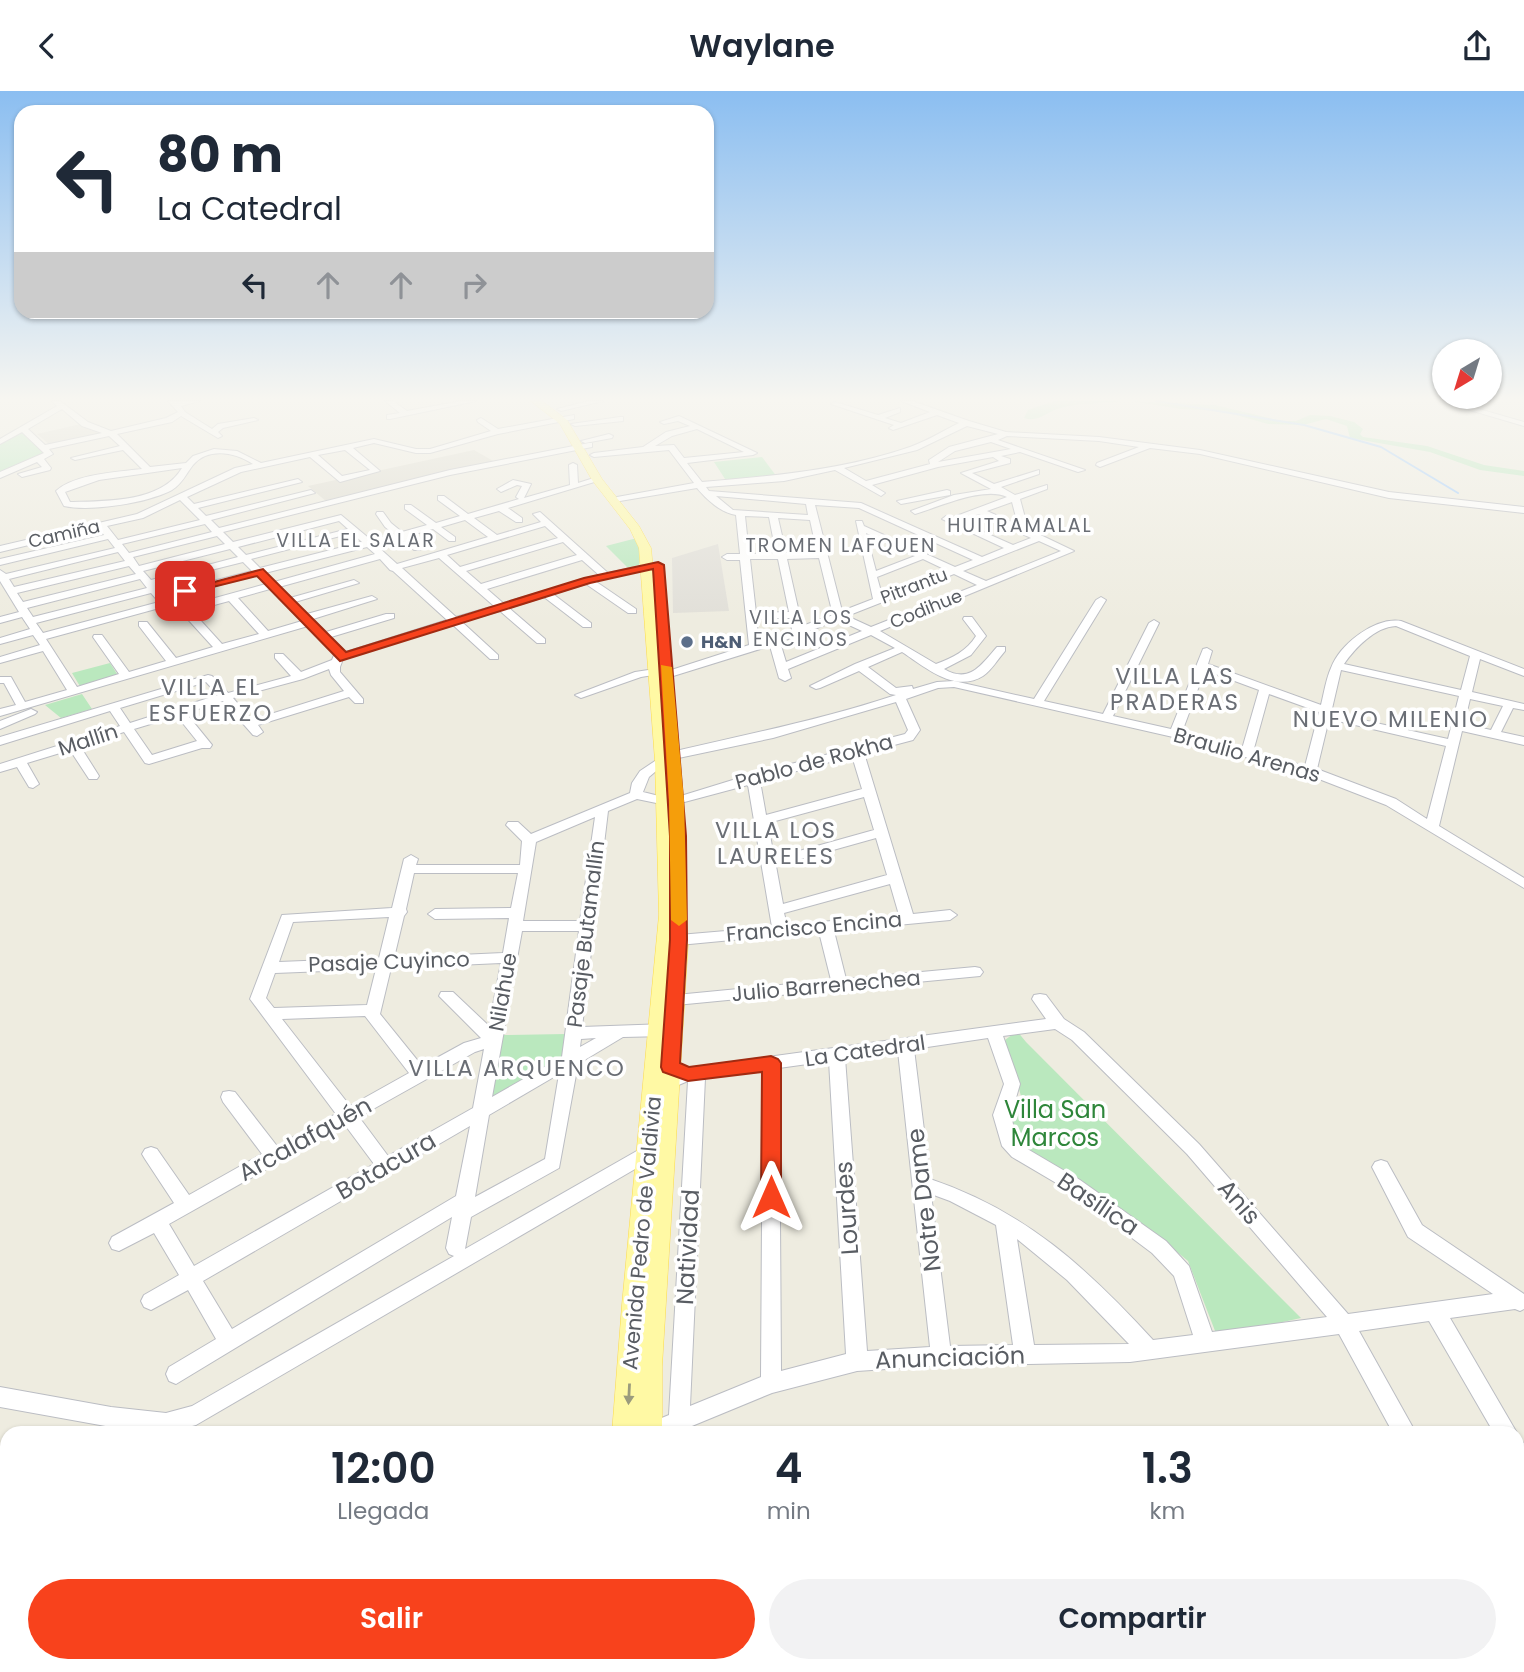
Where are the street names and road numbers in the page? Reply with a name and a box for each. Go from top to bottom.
street label: Camiña [26,513,102,554]
street label: Pitrantu [877,561,951,610]
street label: Codihue [886,583,966,634]
street label: Mallín [54,716,121,763]
street label: Braulio Arenas [1170,720,1324,789]
street label: Pablo de Rokha [732,727,896,797]
street label: Pasaje Butamallín [560,839,611,1029]
street label: Francisco Encina [725,904,903,949]
street label: Pasaje Cuyinco [308,944,470,979]
street label: Nilahue [481,950,524,1033]
street label: Julio Barrenechea [730,963,922,1008]
street label: La Catedral [803,1028,927,1073]
street label: Arcalafquén [232,1088,377,1189]
street label: Avenida Pedro de Valdivia [615,1095,668,1371]
street label: Botacura [330,1124,442,1207]
street label: Notre Dame [898,1127,949,1274]
street label: Lourdes [827,1160,866,1256]
street label: Basílica [1051,1164,1146,1243]
street label: Anis [1211,1172,1268,1231]
street label: Natividad [668,1188,707,1306]
street label: Anunciación [874,1338,1026,1377]

